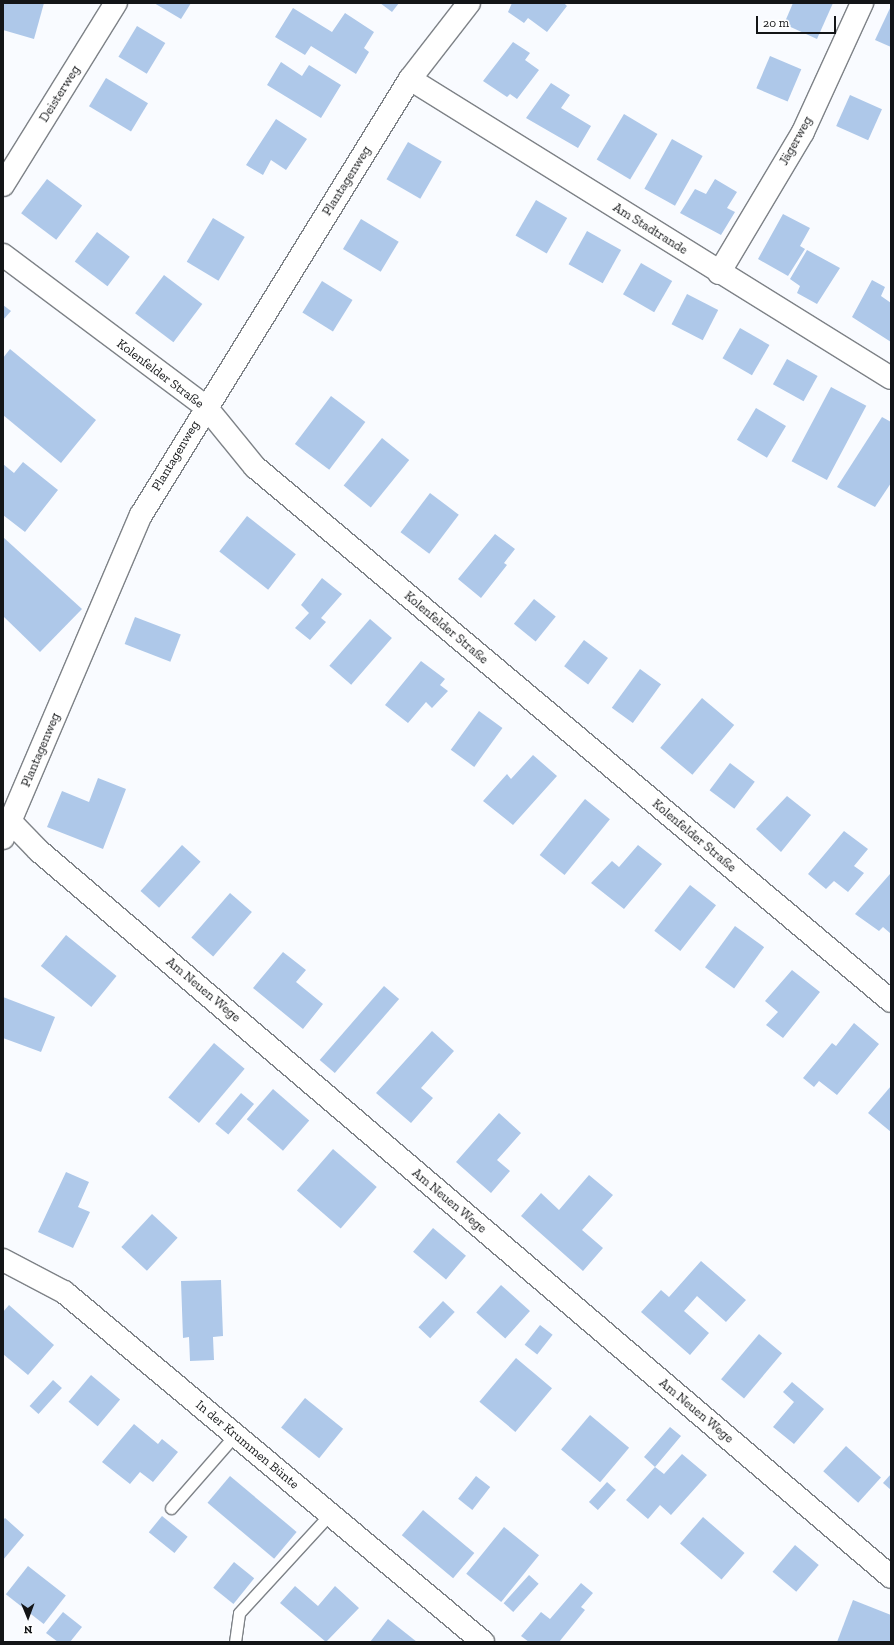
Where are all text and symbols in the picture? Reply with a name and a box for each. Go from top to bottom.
scale bar [758,8,838,34]
text: 20 m [763,16,789,30]
street label: Deisterweg [36,63,84,125]
street label: Jägerweg [776,114,816,168]
street label: Plantagenweg [319,143,375,219]
street label: Am Stadtrande [610,200,690,258]
street label: Kolenfelder Straße [113,336,207,412]
street label: Plantagenweg [149,418,203,494]
street label: Kolenfelder Straße [401,588,491,668]
street label: Plantagenweg [18,710,64,790]
street label: Kolenfelder Straße [649,796,739,876]
street label: Am Neuen Wege [162,954,244,1026]
street label: Am Neuen Wege [408,1165,490,1237]
street label: Am Neuen Wege [655,1375,737,1447]
street label: In der Krummen Bünte [192,1397,302,1493]
north arrow [8,1597,48,1637]
text: N [24,1623,33,1636]

